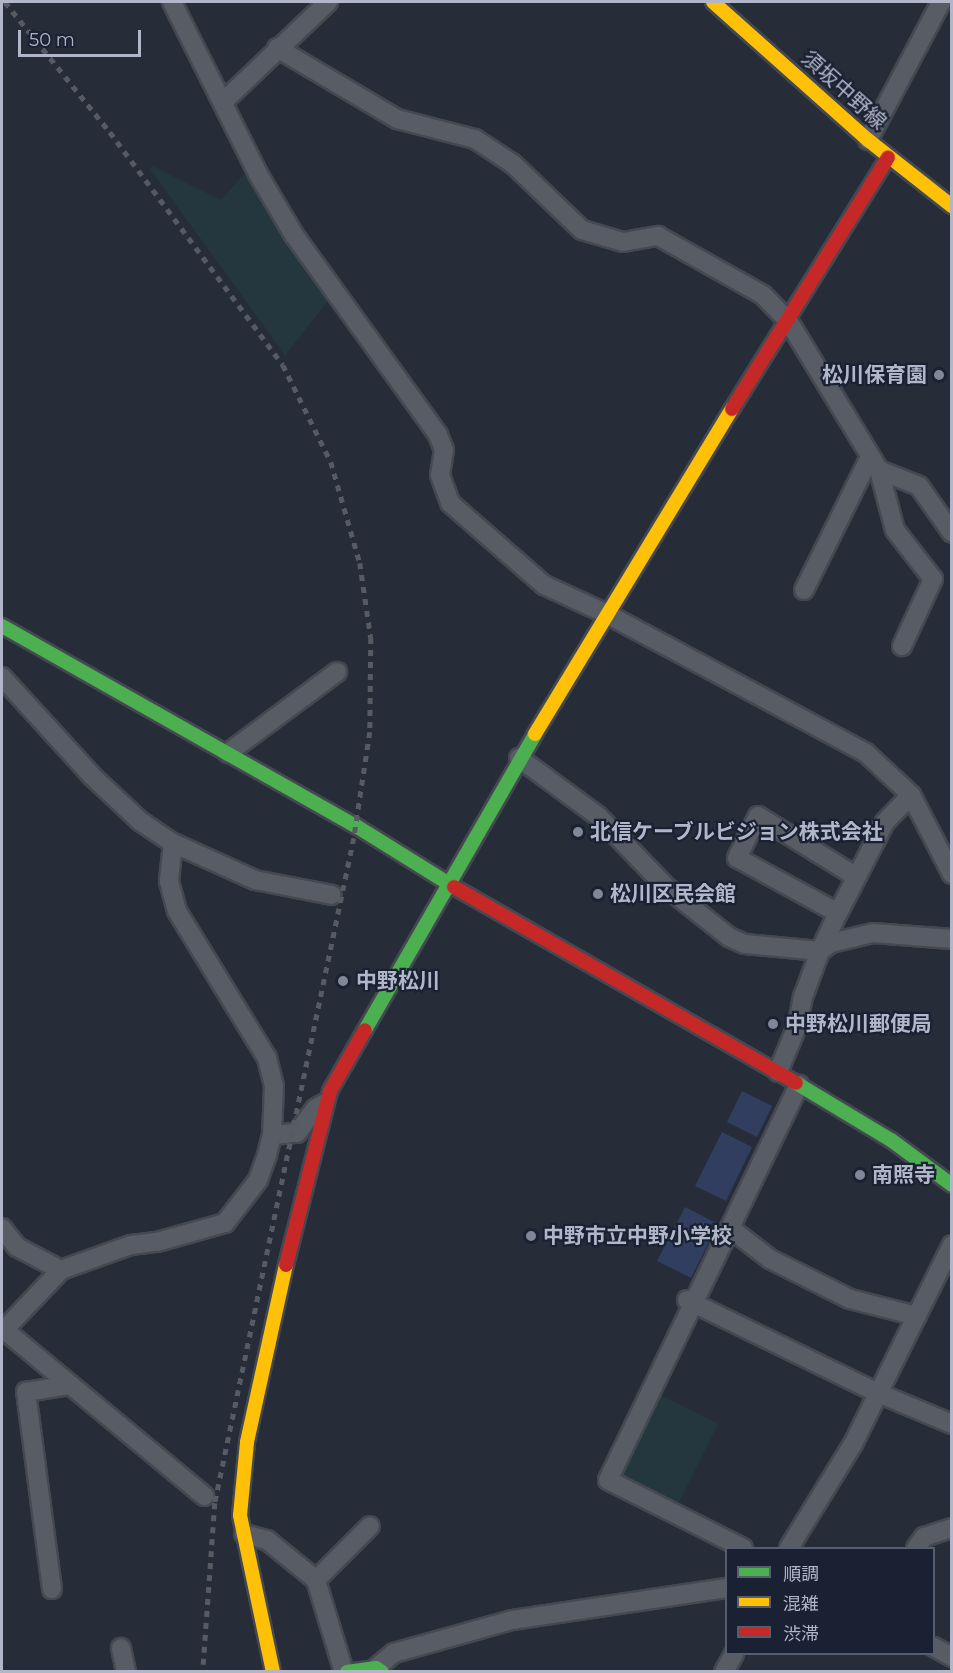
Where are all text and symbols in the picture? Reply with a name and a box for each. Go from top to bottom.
scale bar [21,18,144,56]
text: 50 m [29,29,75,51]
street label: 須坂中野線 [797,46,891,134]
place label: 松川保育園 [822,362,927,388]
marker: 松川保育園 [932,368,946,382]
place label: 北信ケーブルビジョン株式会社 [590,819,884,845]
marker: 北信ケーブルビジョン株式会社 [571,825,585,839]
place label: 松川区民会館 [610,881,736,907]
marker: 松川区民会館 [591,887,605,901]
place label: 中野松川 [356,968,440,994]
marker: 中野松川 [334,972,352,990]
place label: 中野松川郵便局 [785,1011,932,1037]
marker: 中野松川郵便局 [766,1017,780,1031]
place label: 南照寺 [872,1162,935,1188]
marker: 南照寺 [853,1168,867,1182]
place label: 中野市立中野小学校 [543,1223,732,1249]
marker: 中野市立中野小学校 [524,1229,538,1243]
legend [725,1547,935,1655]
text: 順調 [783,1563,819,1585]
text: 混雑 [783,1593,819,1615]
text: 渋滞 [783,1623,819,1645]

